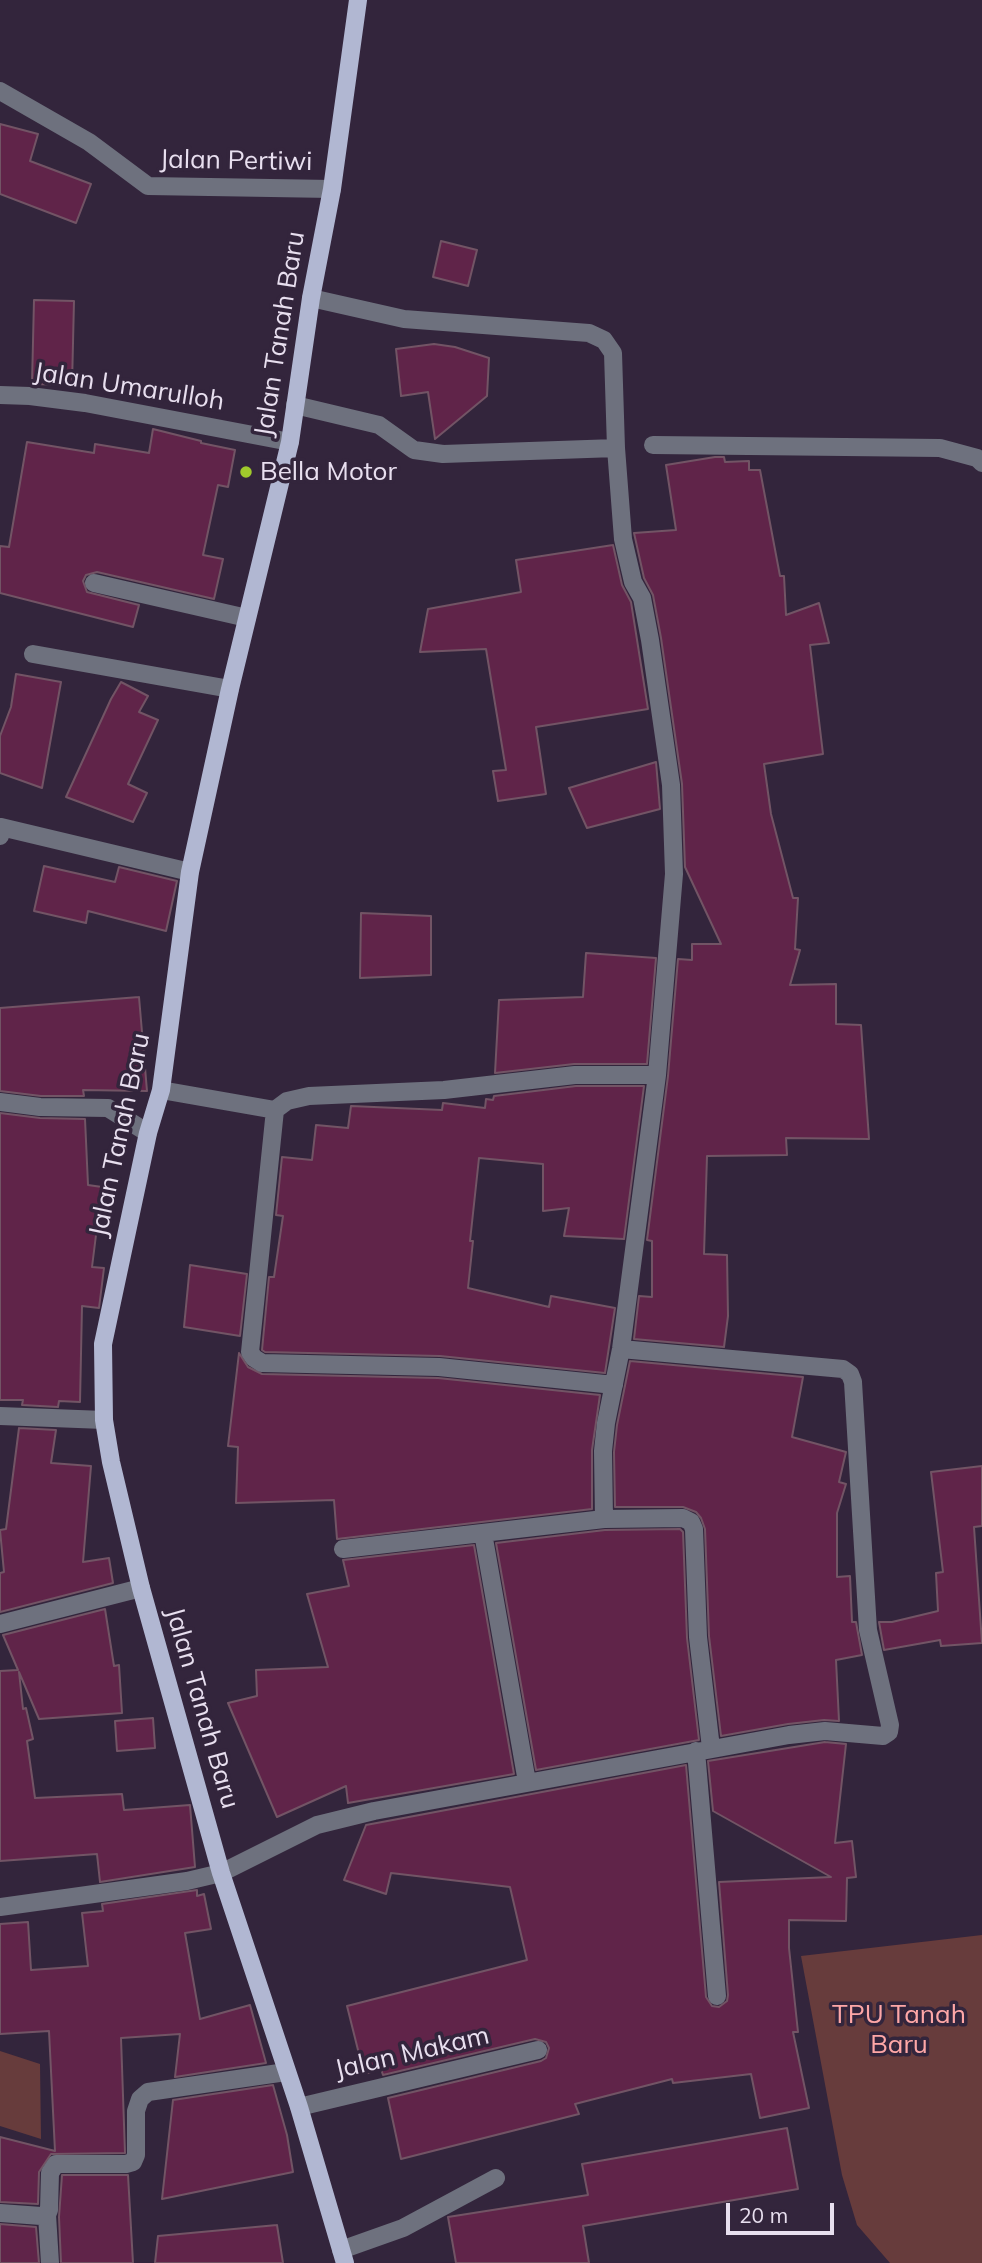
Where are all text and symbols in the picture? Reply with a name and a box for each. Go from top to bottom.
street label: Jalan Pertiwi [159,144,313,178]
street label: Jalan Tanah Baru [248,229,312,439]
street label: Jalan Umarulloh [32,357,226,417]
place label: Bella Motor [260,456,397,488]
marker: Bella Motor [238,464,254,480]
street label: Jalan Tanah Baru [83,1030,157,1240]
street label: Jalan Tanah Baru [158,1604,246,1812]
park label: TPU Tanah Baru [832,1999,966,2060]
street label: Jalan Makam [332,2020,492,2086]
scale bar [730,2190,838,2234]
text: 20 m [739,2202,788,2228]

